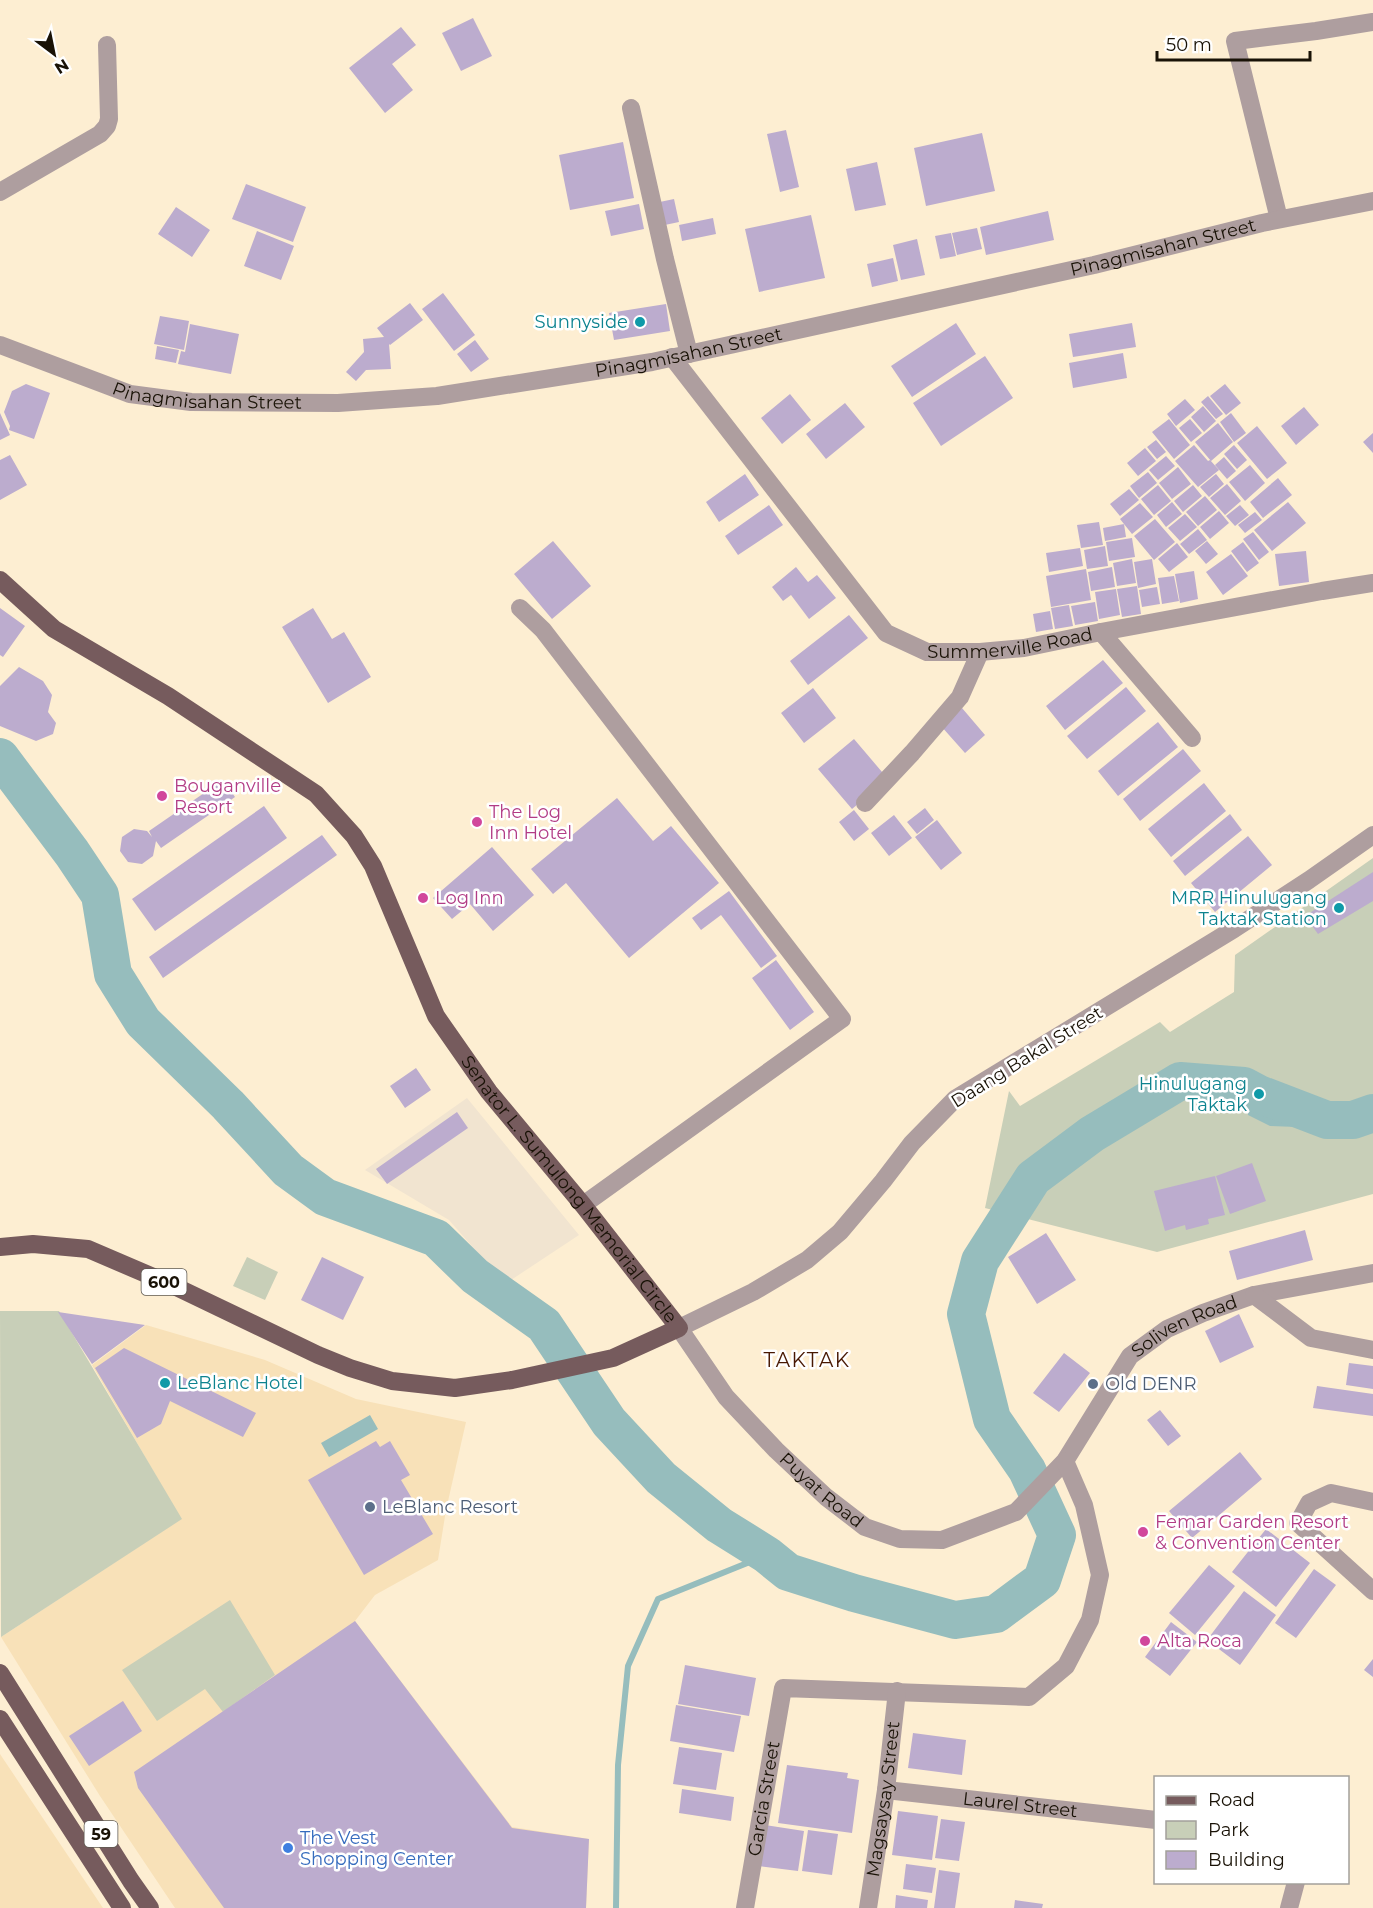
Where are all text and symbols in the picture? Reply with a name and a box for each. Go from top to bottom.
north arrow [24,24,84,84]
scale bar [1157,24,1310,62]
text: 50 m [1166,34,1212,56]
text: N [51,55,72,78]
street label: Pinagmisahan Street [1068,214,1258,281]
place label: Sunnyside [534,311,628,333]
marker: Sunnyside [633,315,647,329]
street label: Pinagmisahan Street [593,323,784,382]
street label: Pinagmisahan Street [109,377,302,414]
street label: Summerville Road [927,623,1095,663]
place label: Bouganville Resort [174,775,281,818]
marker: Bouganville Resort [155,789,169,803]
place label: The Log Inn Hotel [489,801,572,844]
marker: The Log Inn Hotel [470,815,484,829]
place label: Log Inn [435,887,504,909]
place label: MRR Hinulugang Taktak Station [1171,887,1327,930]
marker: Log Inn [416,891,430,905]
marker: MRR Hinulugang Taktak Station [1332,901,1346,915]
street label: Daang Bakal Street [947,1001,1107,1113]
street label: Senator L. Sumulong Memorial Circle [456,1051,682,1327]
place label: Hinulugang Taktak [1139,1073,1247,1116]
marker: Hinulugang Taktak [1252,1087,1266,1101]
road number: 600 [142,1269,186,1295]
street label: Soliven Road [1127,1291,1240,1362]
district label: TAKTAK [763,1348,851,1372]
place label: LeBlanc Hotel [177,1372,303,1394]
place label: Old DENR [1105,1373,1196,1395]
marker: LeBlanc Hotel [158,1376,172,1390]
marker: Old DENR [1086,1377,1100,1391]
street label: Puyat Road [775,1448,868,1533]
place label: LeBlanc Resort [382,1496,518,1518]
marker: LeBlanc Resort [363,1500,377,1514]
place label: Femar Garden Resort & Convention Center [1155,1511,1349,1554]
marker: Femar Garden Resort & Convention Center [1136,1525,1150,1539]
place label: Alta Roca [1157,1630,1242,1652]
marker: Alta Roca [1138,1634,1152,1648]
street label: Magsaysay Street [862,1720,905,1878]
street label: Garcia Street [743,1740,785,1858]
legend [1154,1776,1349,1884]
street label: Laurel Street [962,1788,1079,1822]
text: Road [1208,1789,1255,1811]
text: Park [1208,1819,1249,1841]
road number: 59 [84,1821,118,1847]
place label: The Vest Shopping Center [300,1827,453,1870]
marker: The Vest Shopping Center [281,1841,295,1855]
text: Building [1208,1849,1285,1871]

